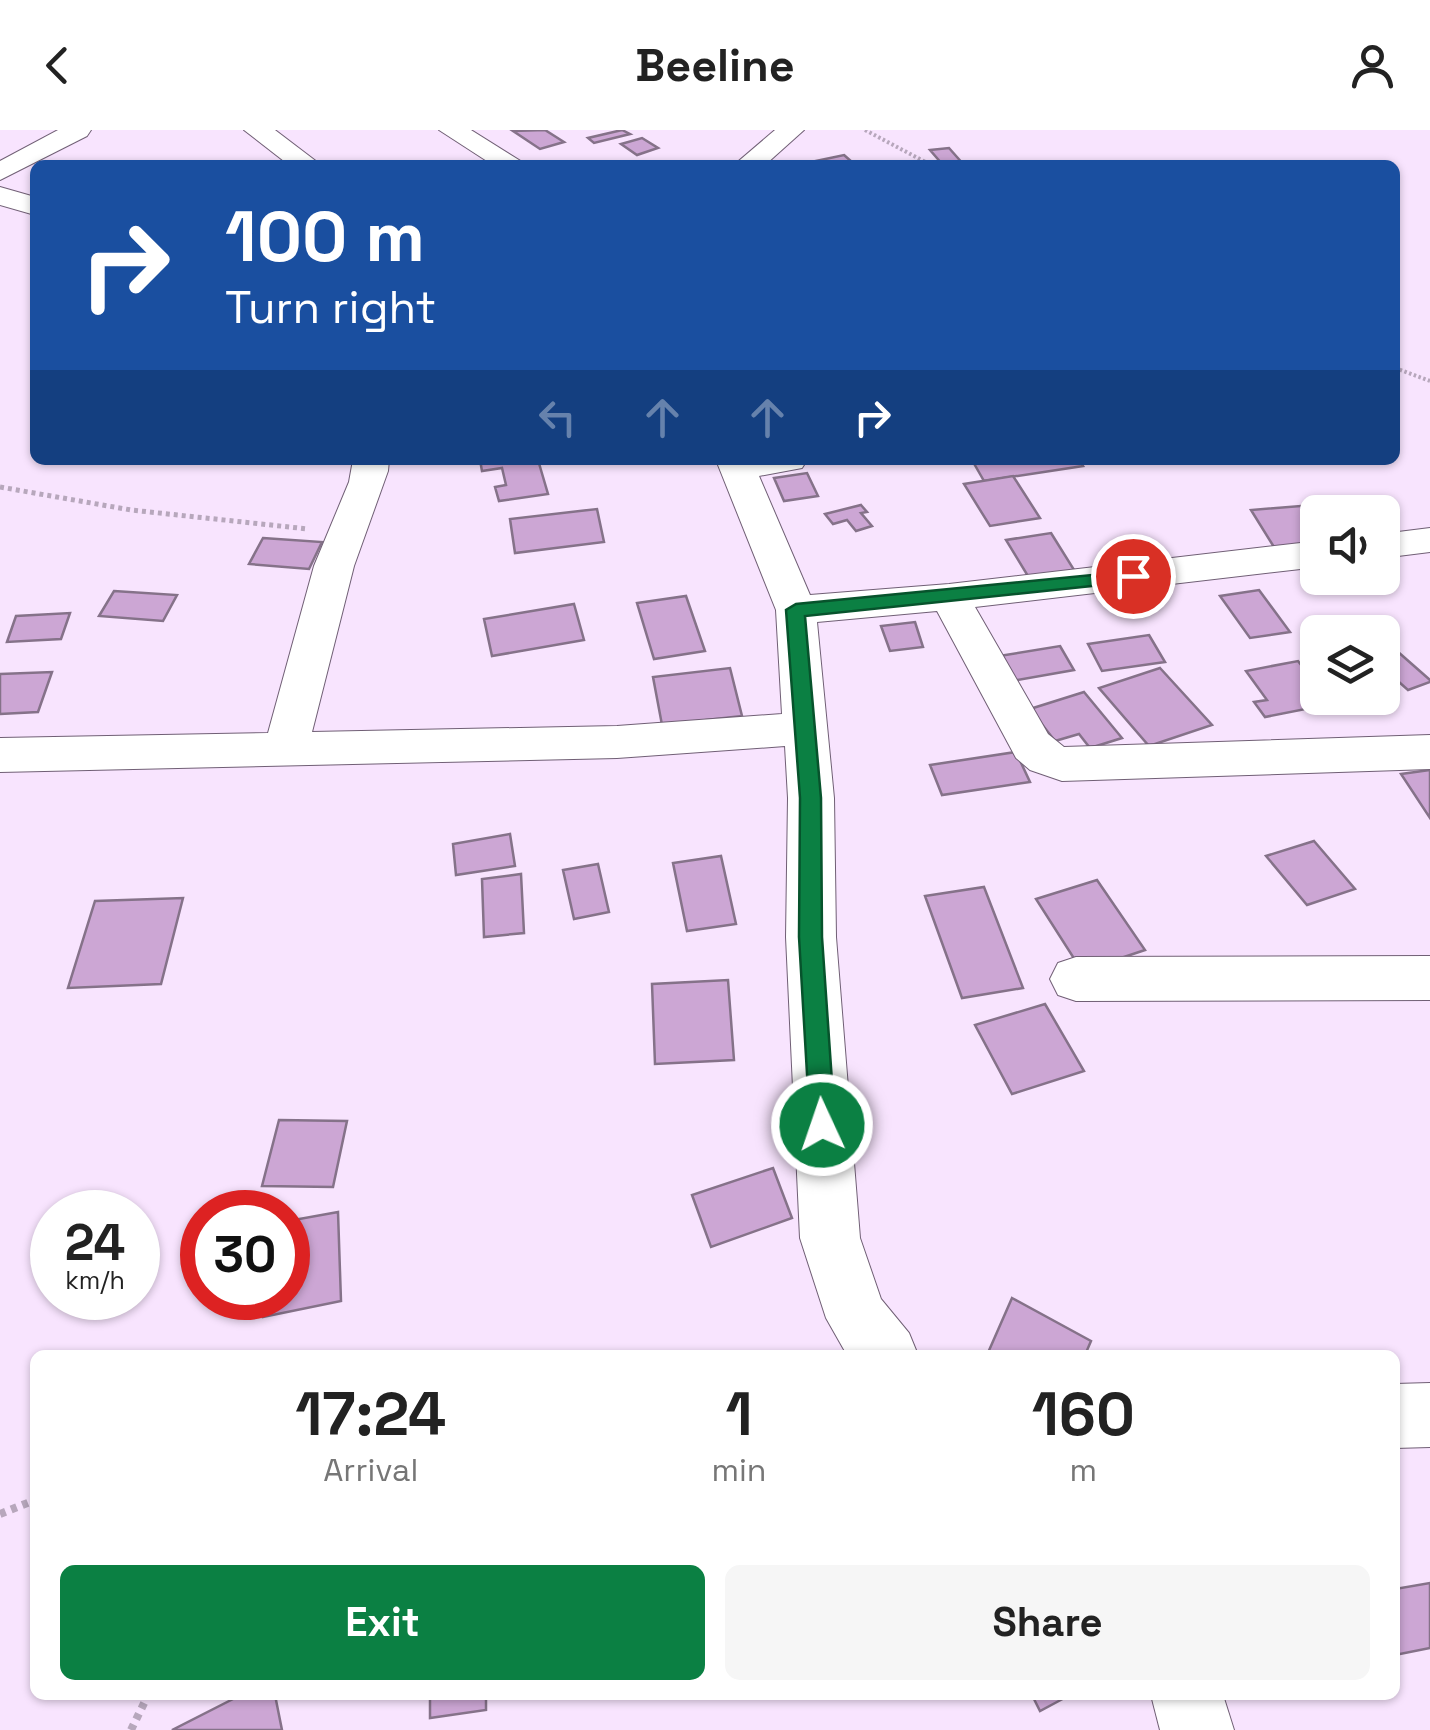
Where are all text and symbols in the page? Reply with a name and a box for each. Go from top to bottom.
text: Beeline [635,37,795,94]
icon: back [30,38,85,93]
icon: person [1345,38,1400,93]
text: 100 m [225,192,425,281]
icon: right [60,200,190,330]
text: Turn right [225,279,436,336]
icon: left [530,390,585,445]
icon: ahead [635,390,690,445]
icon: ahead [740,390,795,445]
icon: right [845,390,900,445]
map controls [1300,495,1400,715]
button: sound [1300,495,1400,595]
pin [1091,534,1176,619]
icon: arrive [1106,549,1161,604]
button: layers [1300,615,1400,715]
position arrow [770,1073,874,1177]
speed limit sign: 30 [180,1190,310,1320]
text: 24 [65,1211,125,1275]
text: km/h [65,1264,125,1296]
text: 17:24 [295,1376,446,1453]
text: 1 [725,1376,753,1453]
text: 160 [1032,1376,1135,1453]
text: Arrival [323,1450,418,1490]
text: min [712,1450,766,1490]
text: m [1069,1450,1097,1490]
button: Exit [60,1565,705,1680]
button: Share [725,1565,1370,1680]

